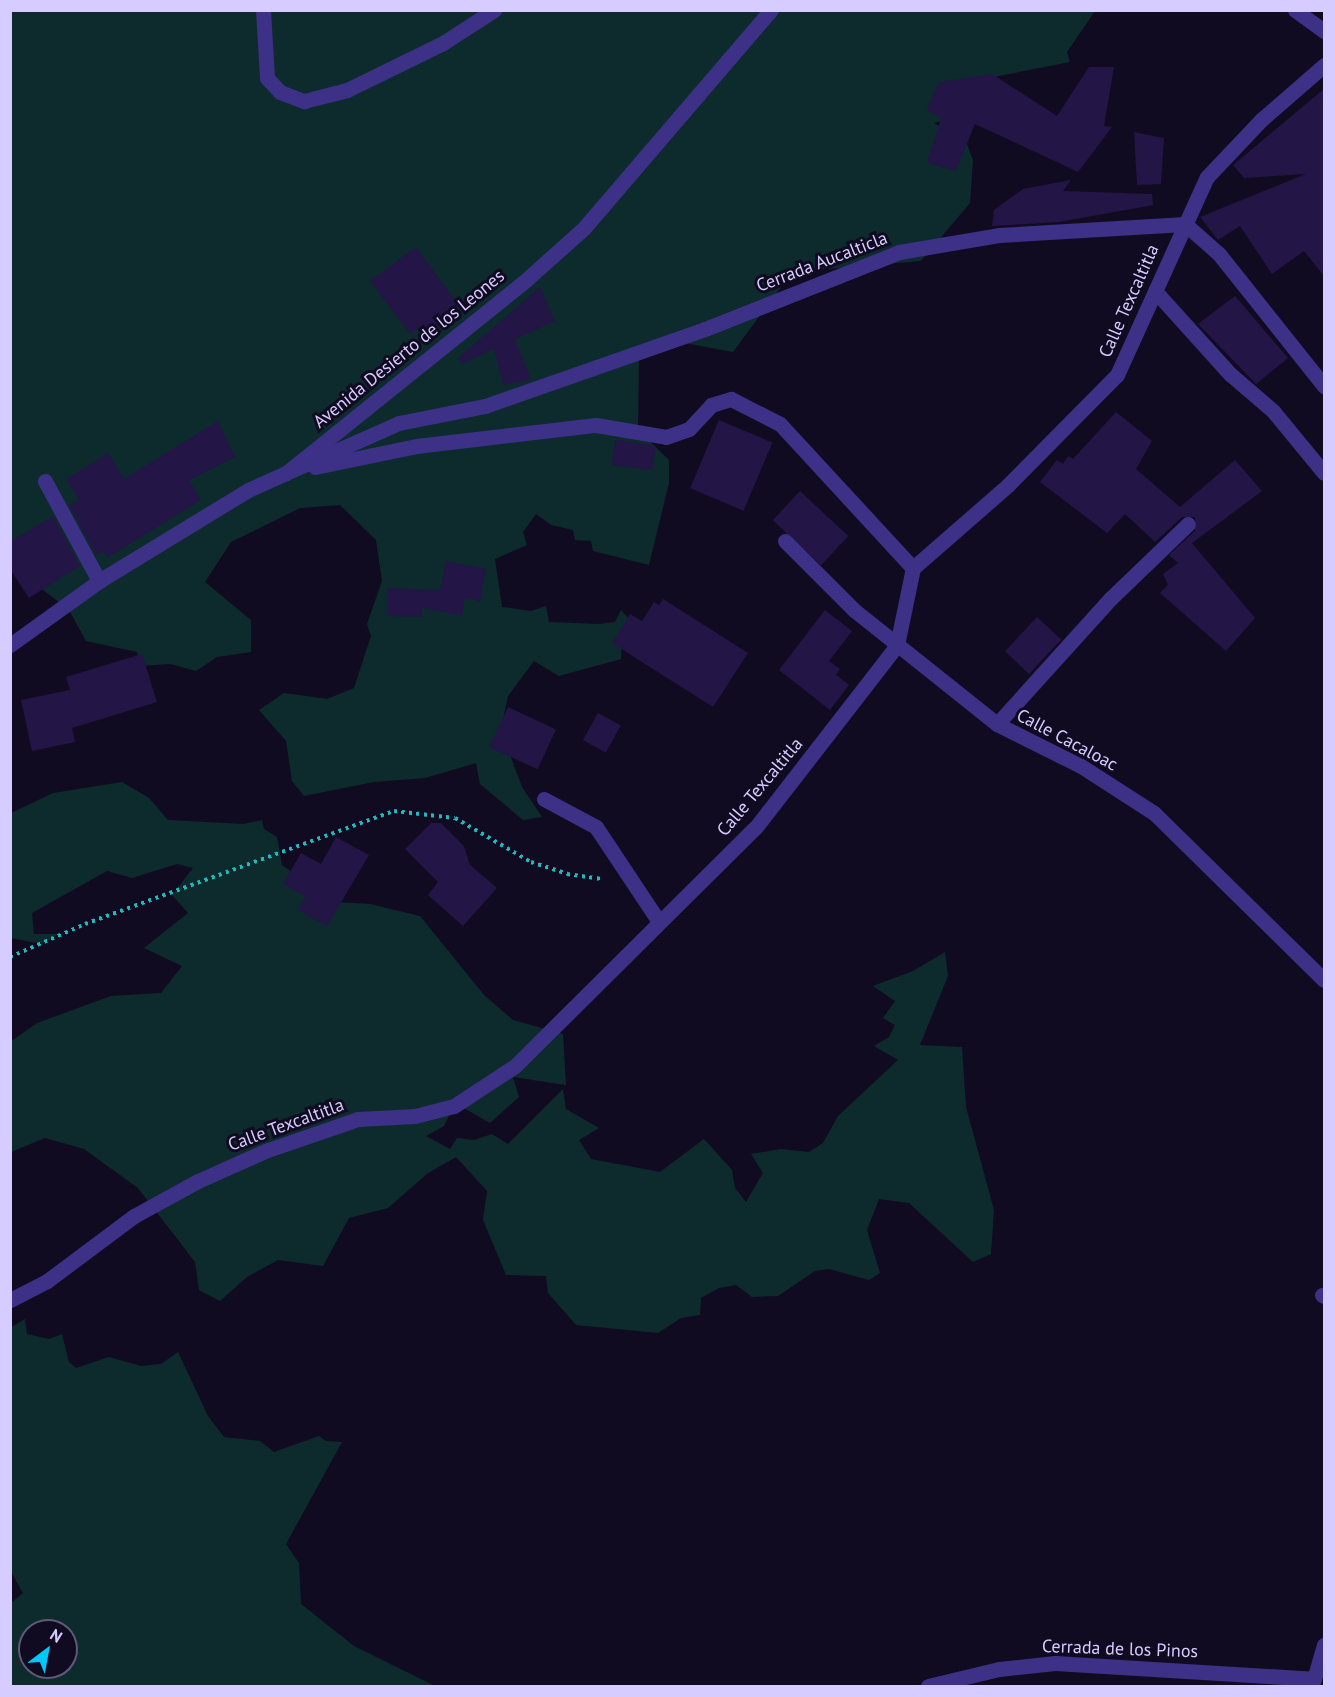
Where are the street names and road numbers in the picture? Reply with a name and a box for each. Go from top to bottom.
street label: Cerrada Aucalticla [753,227,891,297]
street label: Calle Texcaltitla [1094,241,1164,361]
street label: Avenida Desierto de los Leones [309,265,509,433]
street label: Calle Cacaloac [1013,704,1121,776]
street label: Calle Texcaltitla [712,733,808,841]
street label: Calle Texcaltitla [225,1094,347,1156]
street label: Cerrada de los Pinos [1042,1635,1198,1663]

